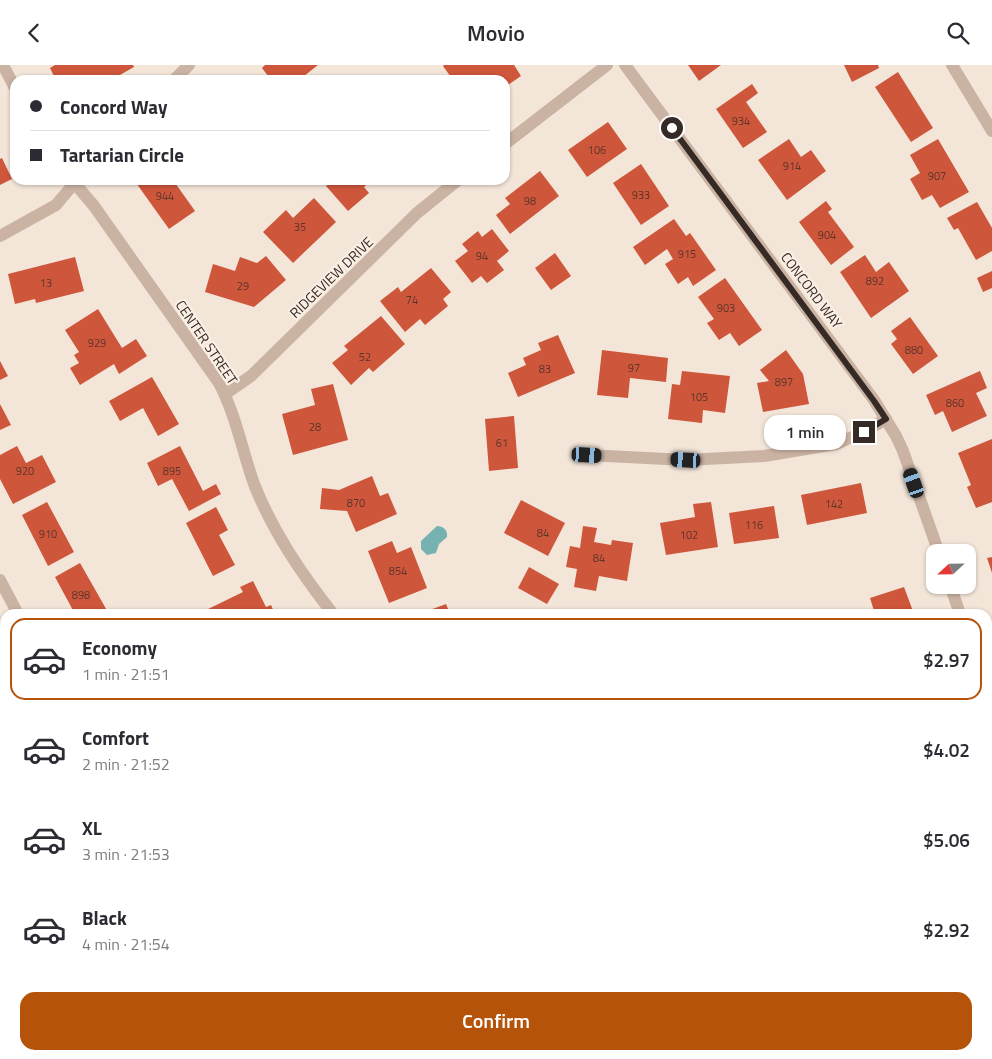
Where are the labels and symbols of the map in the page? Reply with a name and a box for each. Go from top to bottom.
house number: 934 [732,113,750,129]
route start [661,117,683,139]
house number: 106 [588,142,606,158]
house number: 914 [783,158,801,174]
house number: 907 [928,168,946,184]
house number: 933 [632,187,650,203]
house number: 944 [156,188,174,204]
house number: 98 [524,193,536,209]
house number: 35 [294,219,306,235]
house number: 904 [818,227,836,243]
street label: RIDGEVIEW DRIVE [284,231,378,323]
house number: 915 [678,246,696,262]
street label: CONCORD WAY [776,247,848,333]
house number: 94 [476,248,488,264]
house number: 892 [866,273,884,289]
house number: 13 [40,275,52,291]
house number: 29 [237,278,249,294]
house number: 74 [406,292,418,308]
street label: CENTER STREET [171,295,243,389]
house number: 903 [717,300,735,316]
house number: 929 [88,335,106,351]
house number: 880 [905,342,923,358]
house number: 52 [359,349,371,365]
house number: 97 [628,360,640,376]
house number: 83 [539,361,551,377]
house number: 897 [775,374,793,390]
house number: 105 [690,389,708,405]
house number: 860 [946,395,964,411]
callout: 1 min [764,415,846,449]
house number: 28 [309,419,321,435]
route end [853,421,875,443]
house number: 61 [496,435,508,451]
car [571,447,602,463]
car [670,452,701,468]
house number: 920 [16,463,34,479]
house number: 895 [163,463,181,479]
car [902,466,925,500]
house number: 870 [347,495,365,511]
house number: 142 [825,496,843,512]
house number: 116 [745,517,763,533]
house number: 84 [537,525,549,541]
house number: 910 [39,526,57,542]
house number: 102 [680,527,698,543]
north arrow [926,544,976,594]
house number: 84 [593,550,605,566]
house number: 854 [389,563,407,579]
house number: 898 [72,587,90,603]

